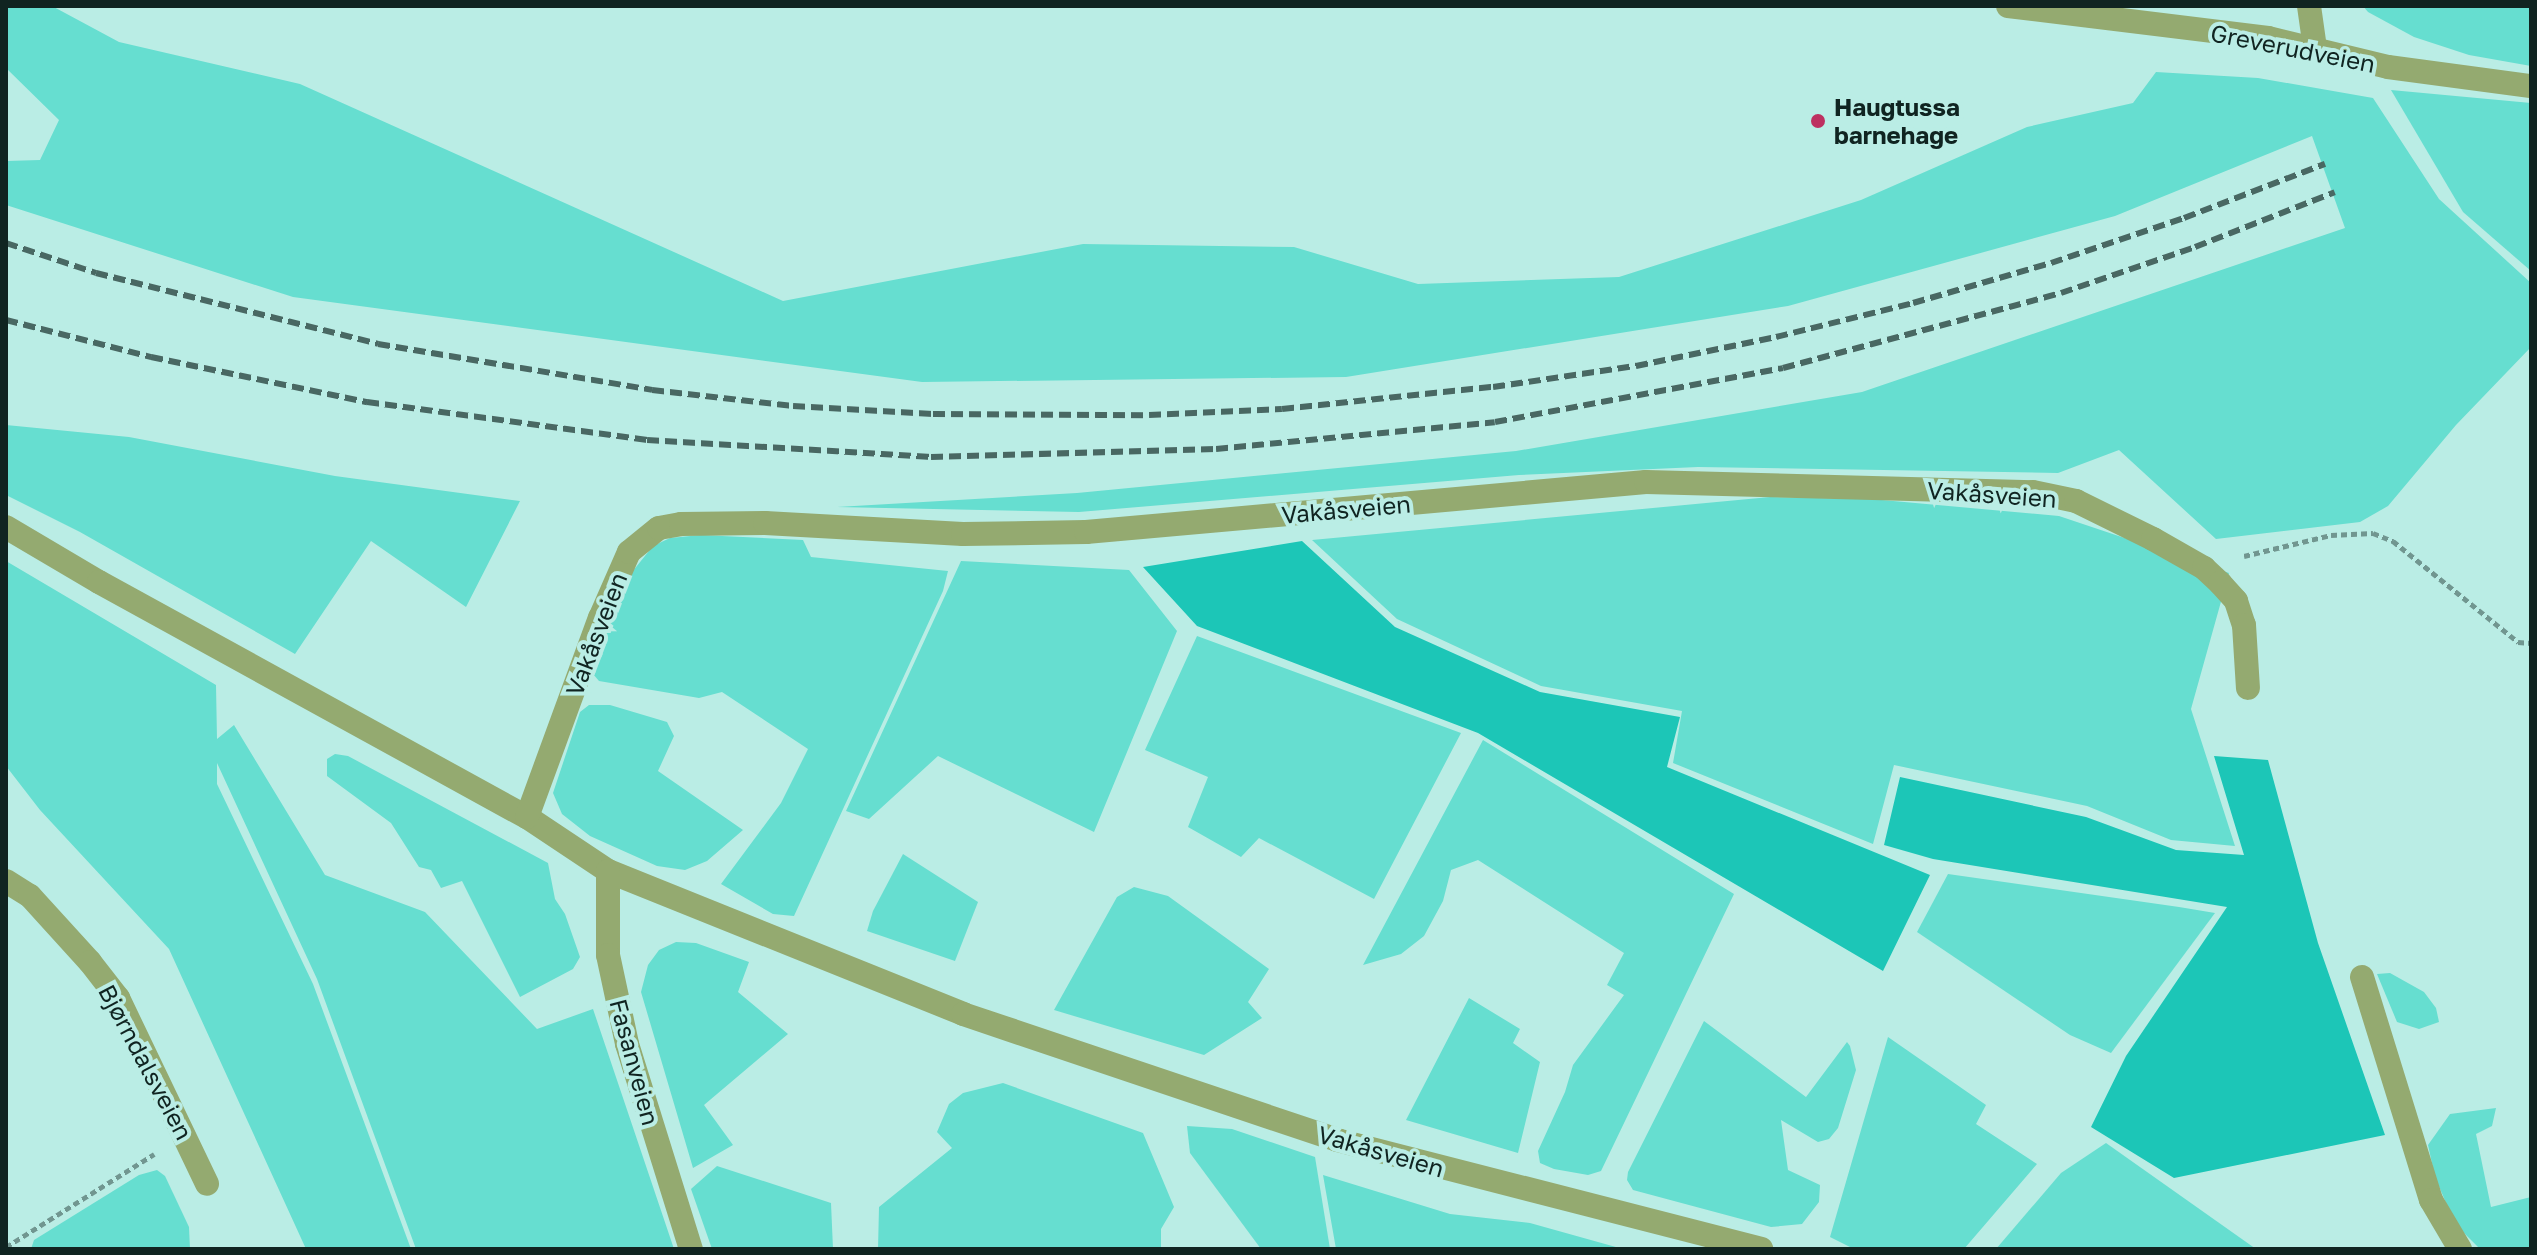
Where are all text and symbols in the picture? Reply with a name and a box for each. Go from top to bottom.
street label: Greverudveien [2208,18,2378,78]
place label: Haugtussa barnehage [1834,93,1960,149]
marker: Haugtussa barnehage [1809,112,1827,130]
street label: Vakåsveien [1926,475,2058,513]
street label: Vakåsveien [1280,489,1412,529]
street label: Vakåsveien [559,568,633,700]
street label: Bjørndalsveien [93,979,199,1145]
street label: Fasanveien [604,996,666,1128]
street label: Vakåsveien [1315,1119,1447,1183]

